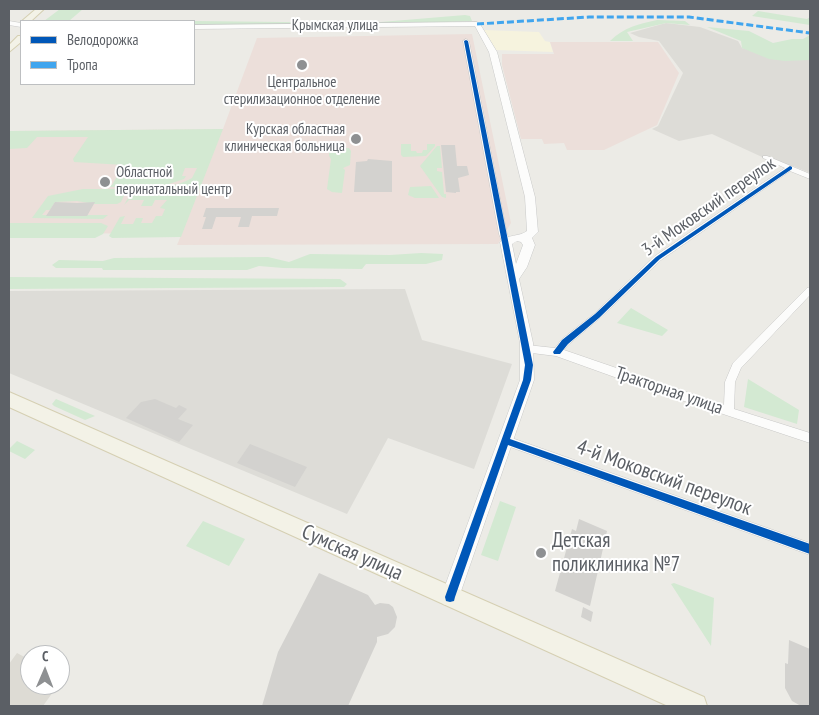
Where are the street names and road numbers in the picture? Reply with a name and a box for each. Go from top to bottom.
street label: Крымская улица [292,17,378,35]
street label: 3-й Моковский переулок [638,153,780,261]
street label: Тракторная улица [612,363,726,419]
street label: 4-й Моковский переулок [573,435,755,521]
street label: Сумская улица [298,520,406,586]

